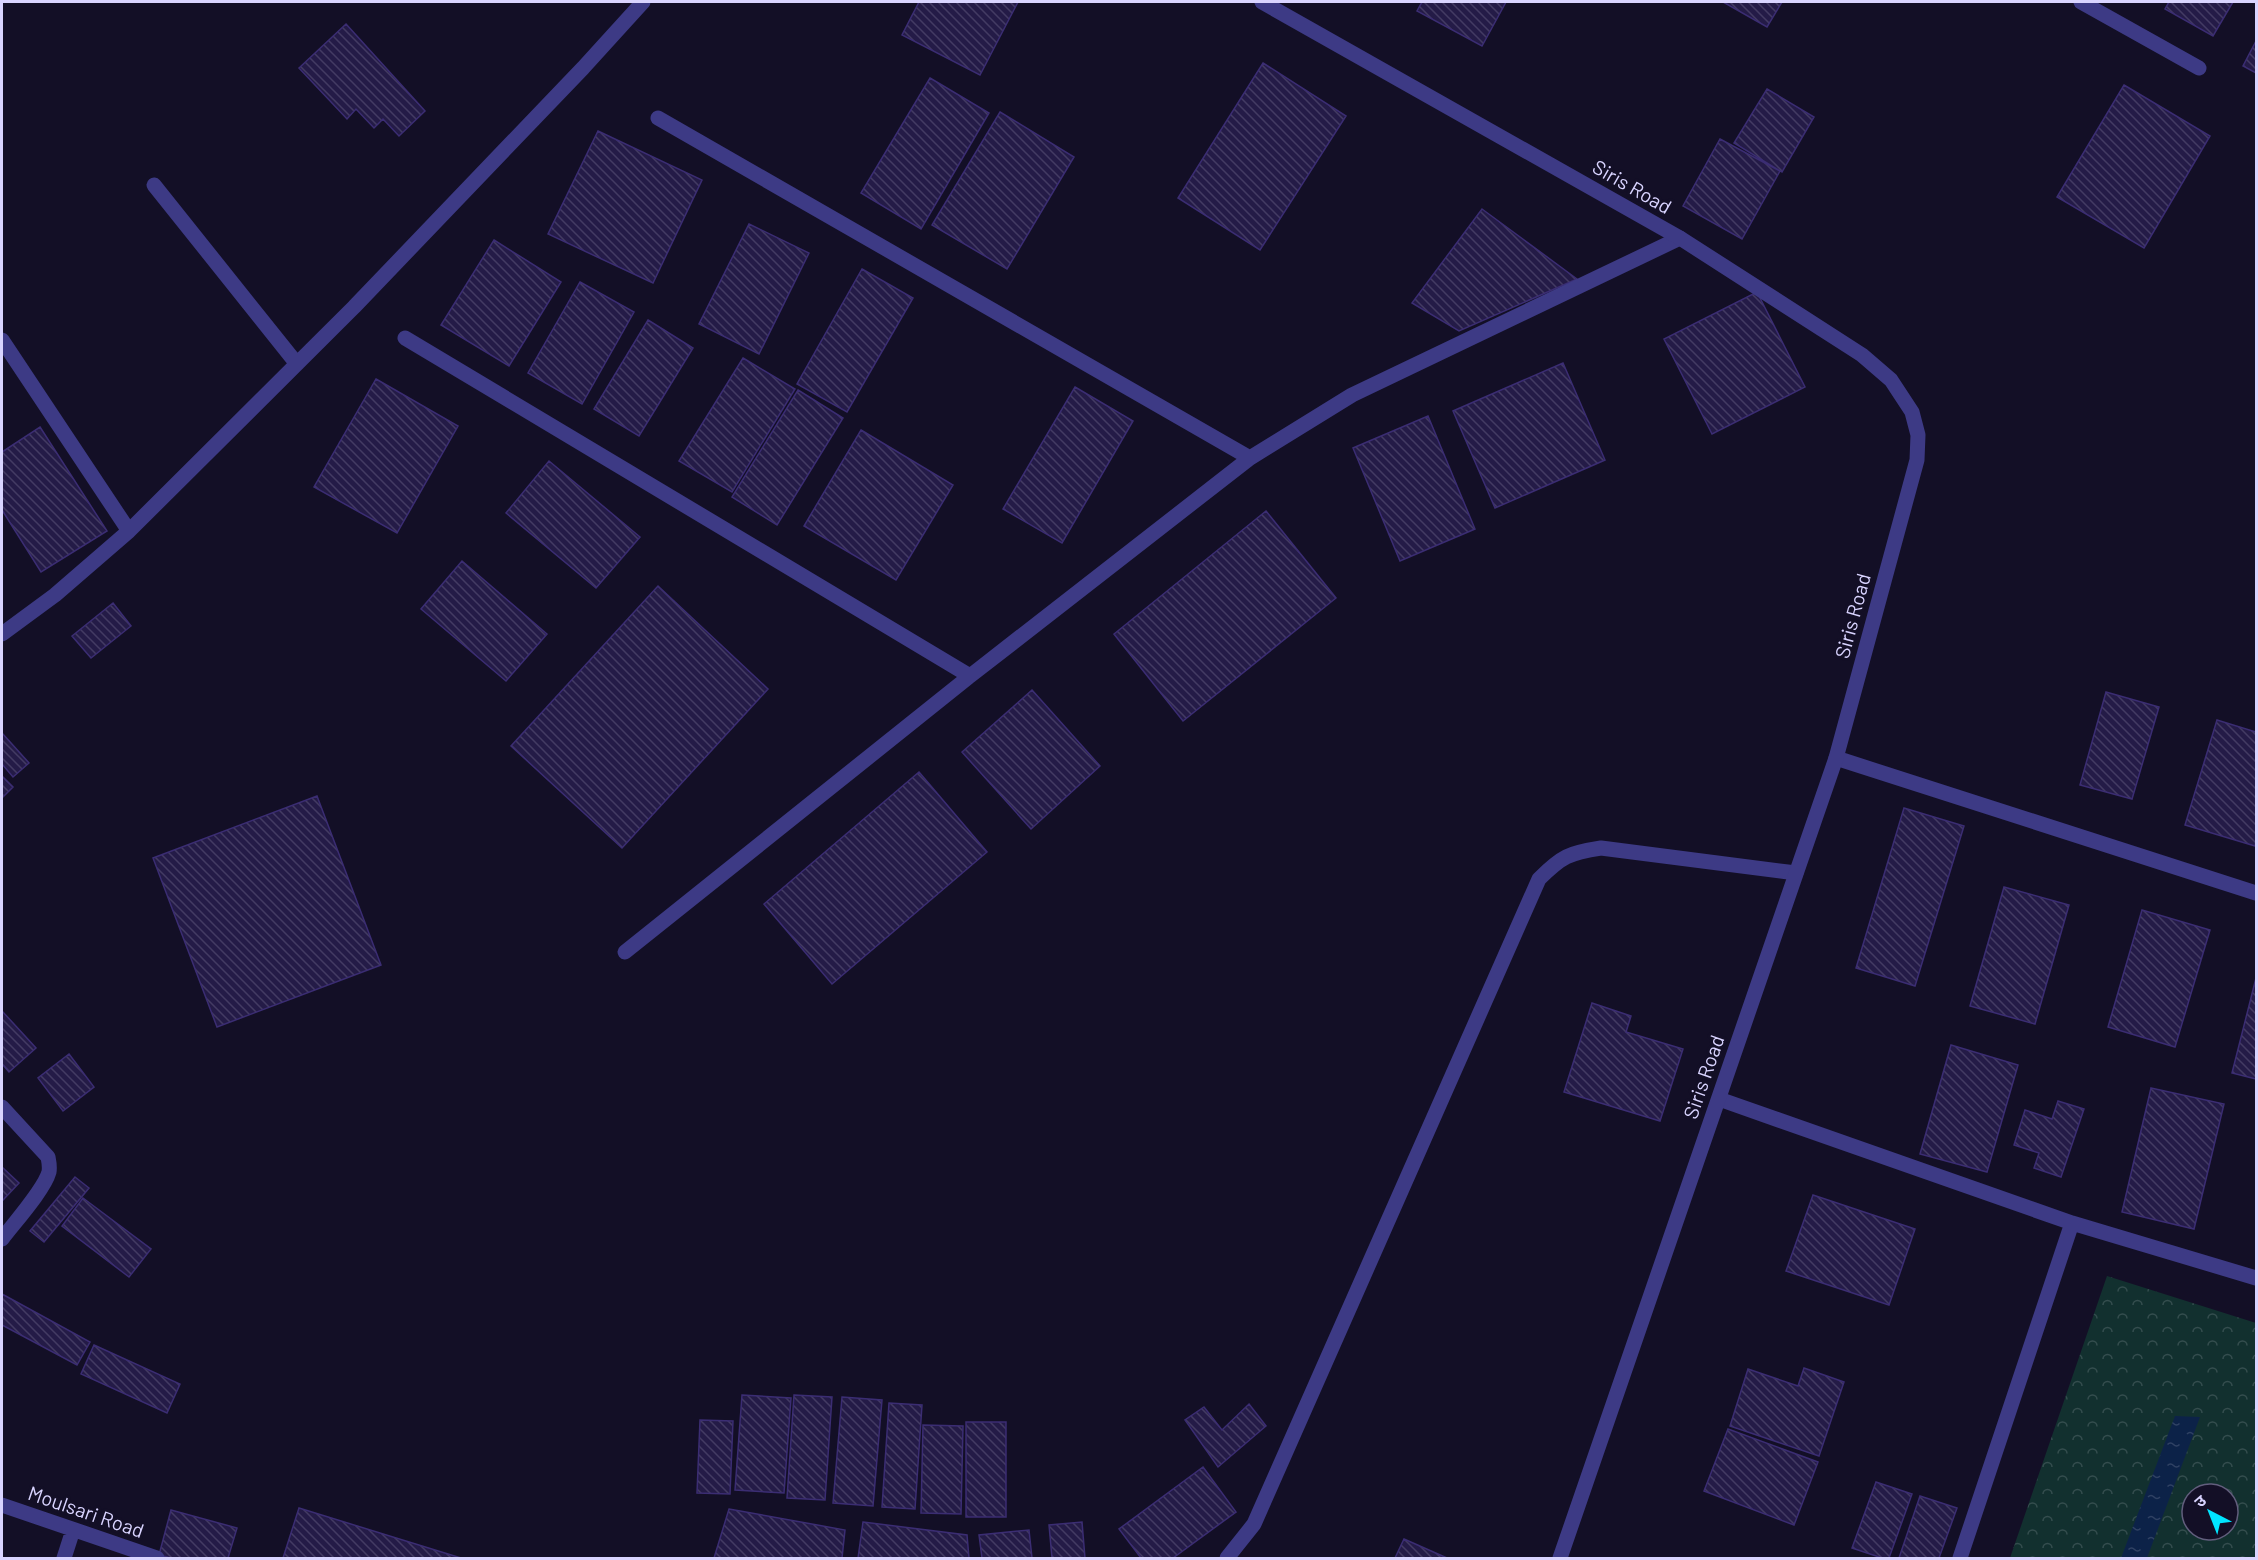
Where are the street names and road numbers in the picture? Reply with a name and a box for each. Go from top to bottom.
street label: Siris Road [1589,154,1676,218]
street label: Siris Road [1829,571,1875,661]
street label: Siris Road [1678,1032,1729,1122]
street label: Moulsari Road [25,1480,147,1542]

